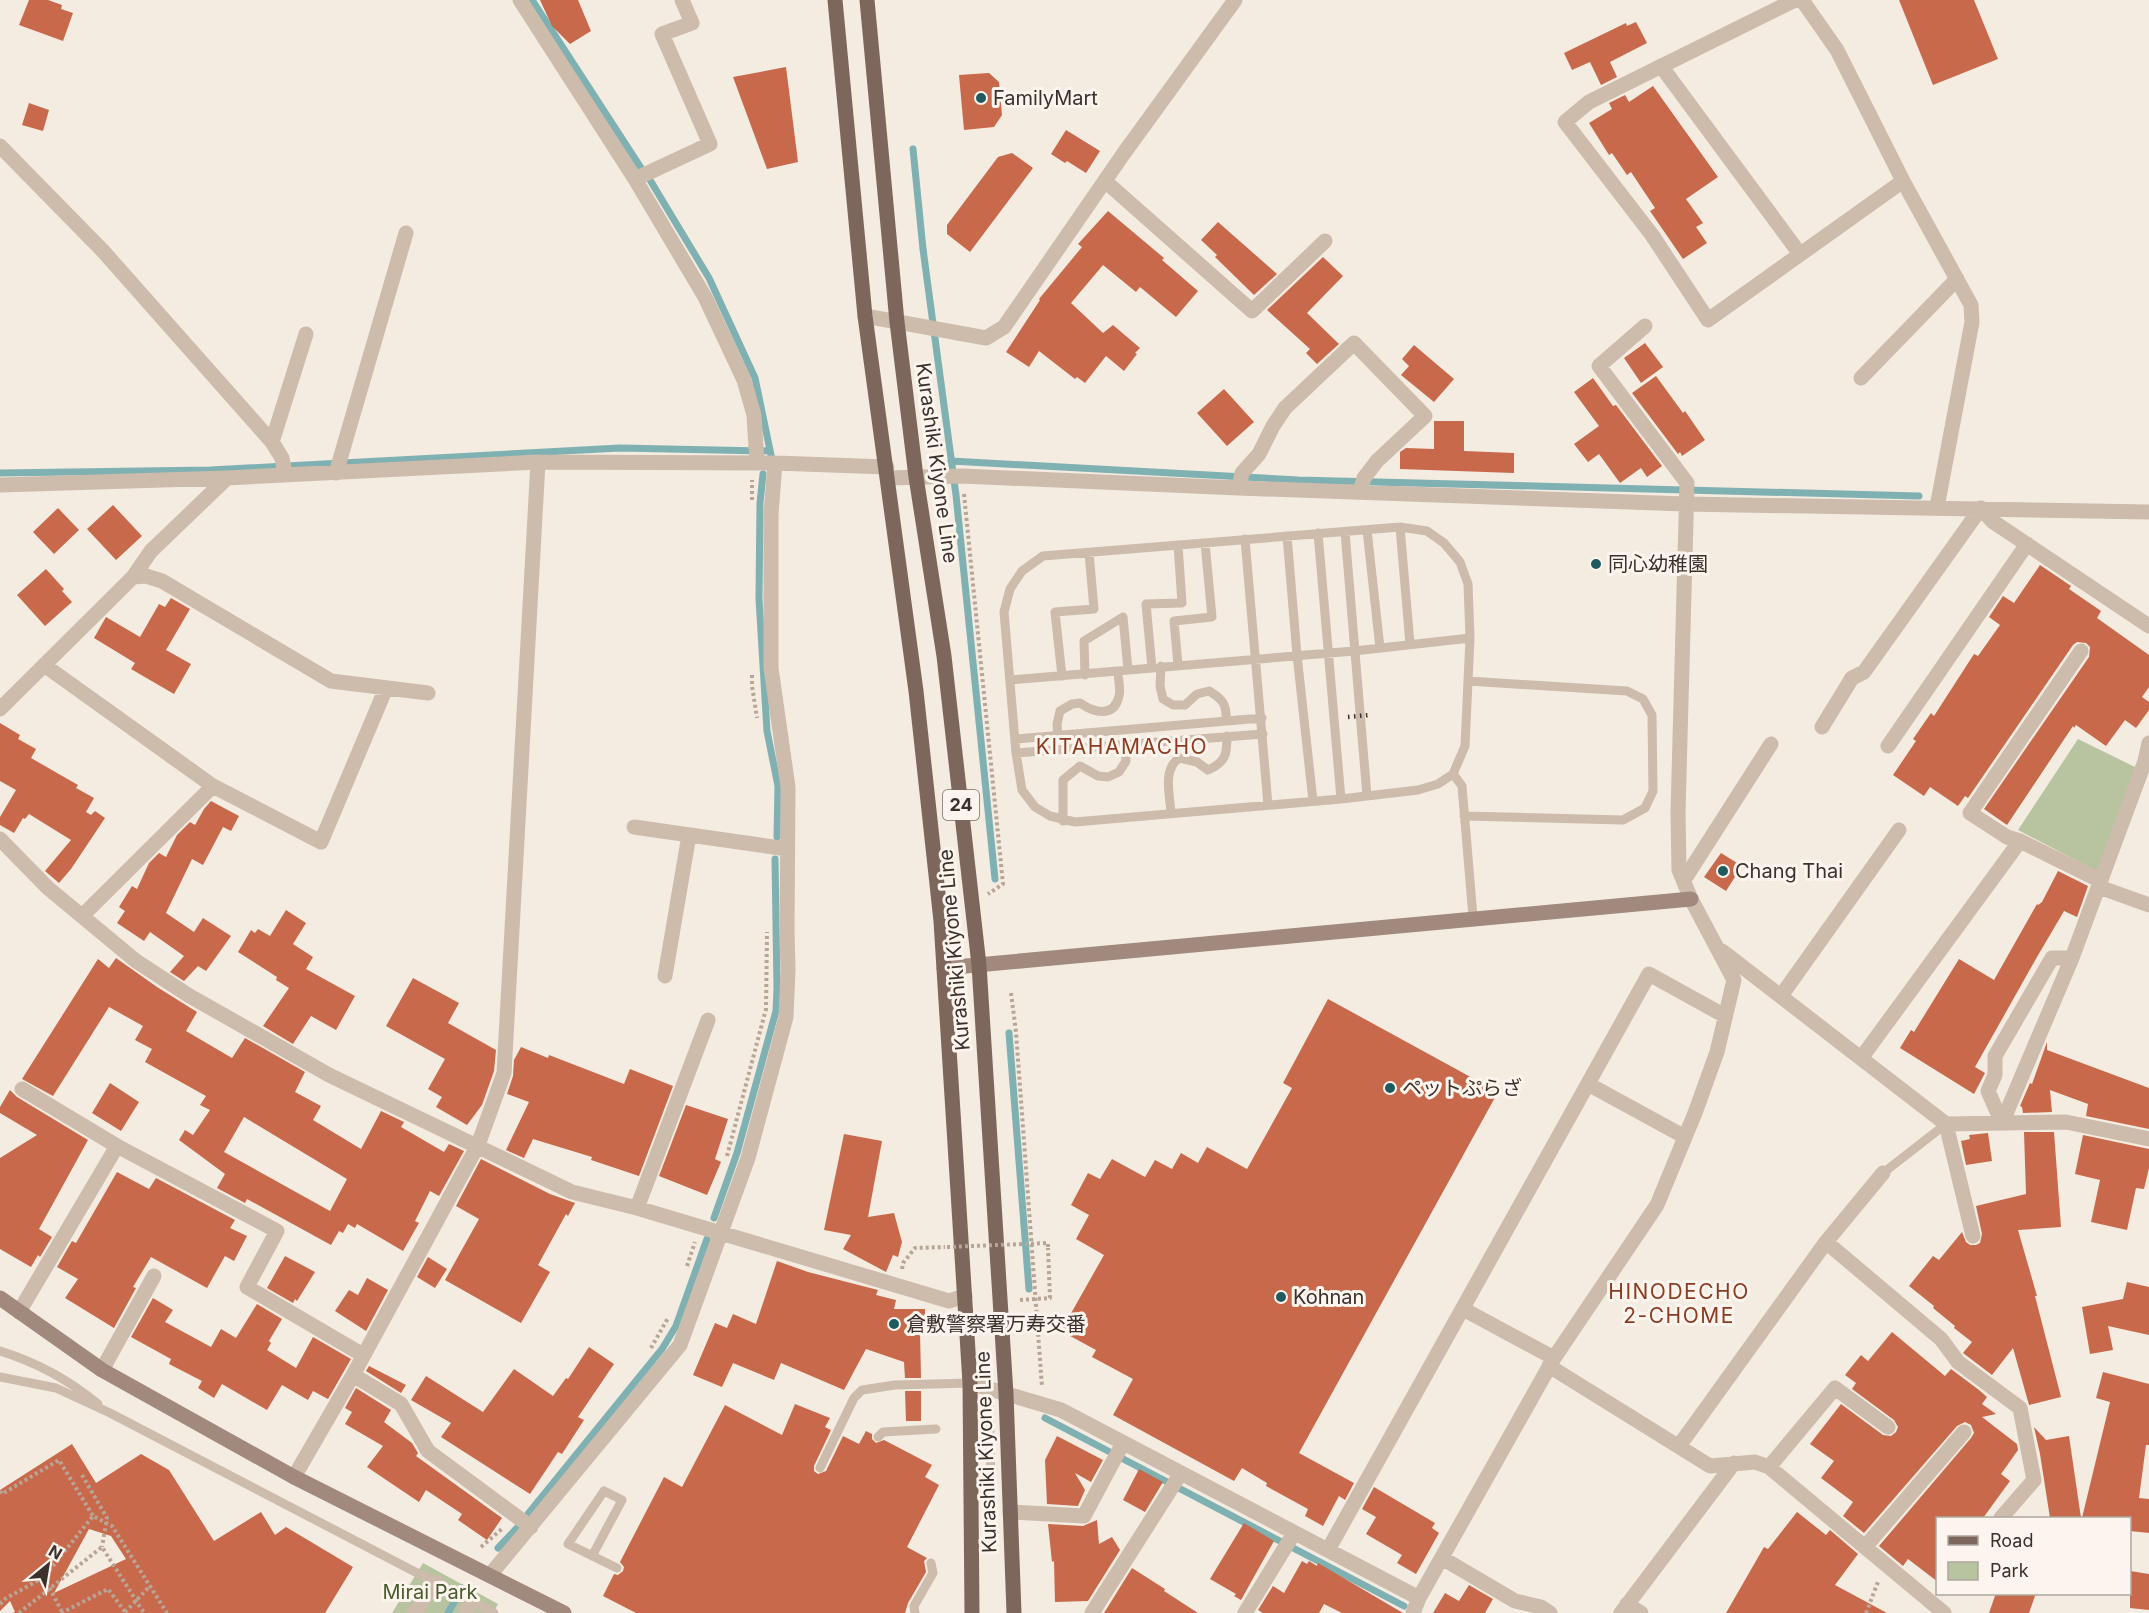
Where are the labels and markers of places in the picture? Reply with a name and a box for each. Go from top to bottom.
place label: FamilyMart [993,86,1098,110]
marker: FamilyMart [974,91,988,105]
place label: 同心幼稚園 [1608,552,1708,576]
marker: 同心幼稚園 [1589,557,1603,571]
place label: Chang Thai [1735,859,1843,883]
marker: Chang Thai [1716,864,1730,878]
place label: ペットぷらざ [1402,1076,1522,1100]
marker: ペットぷらざ [1383,1081,1397,1095]
place label: Kohnan [1293,1285,1364,1309]
marker: Kohnan [1274,1290,1288,1304]
place label: 倉敷警察署万寿交番 [906,1312,1086,1336]
marker: 倉敷警察署万寿交番 [887,1317,901,1331]

